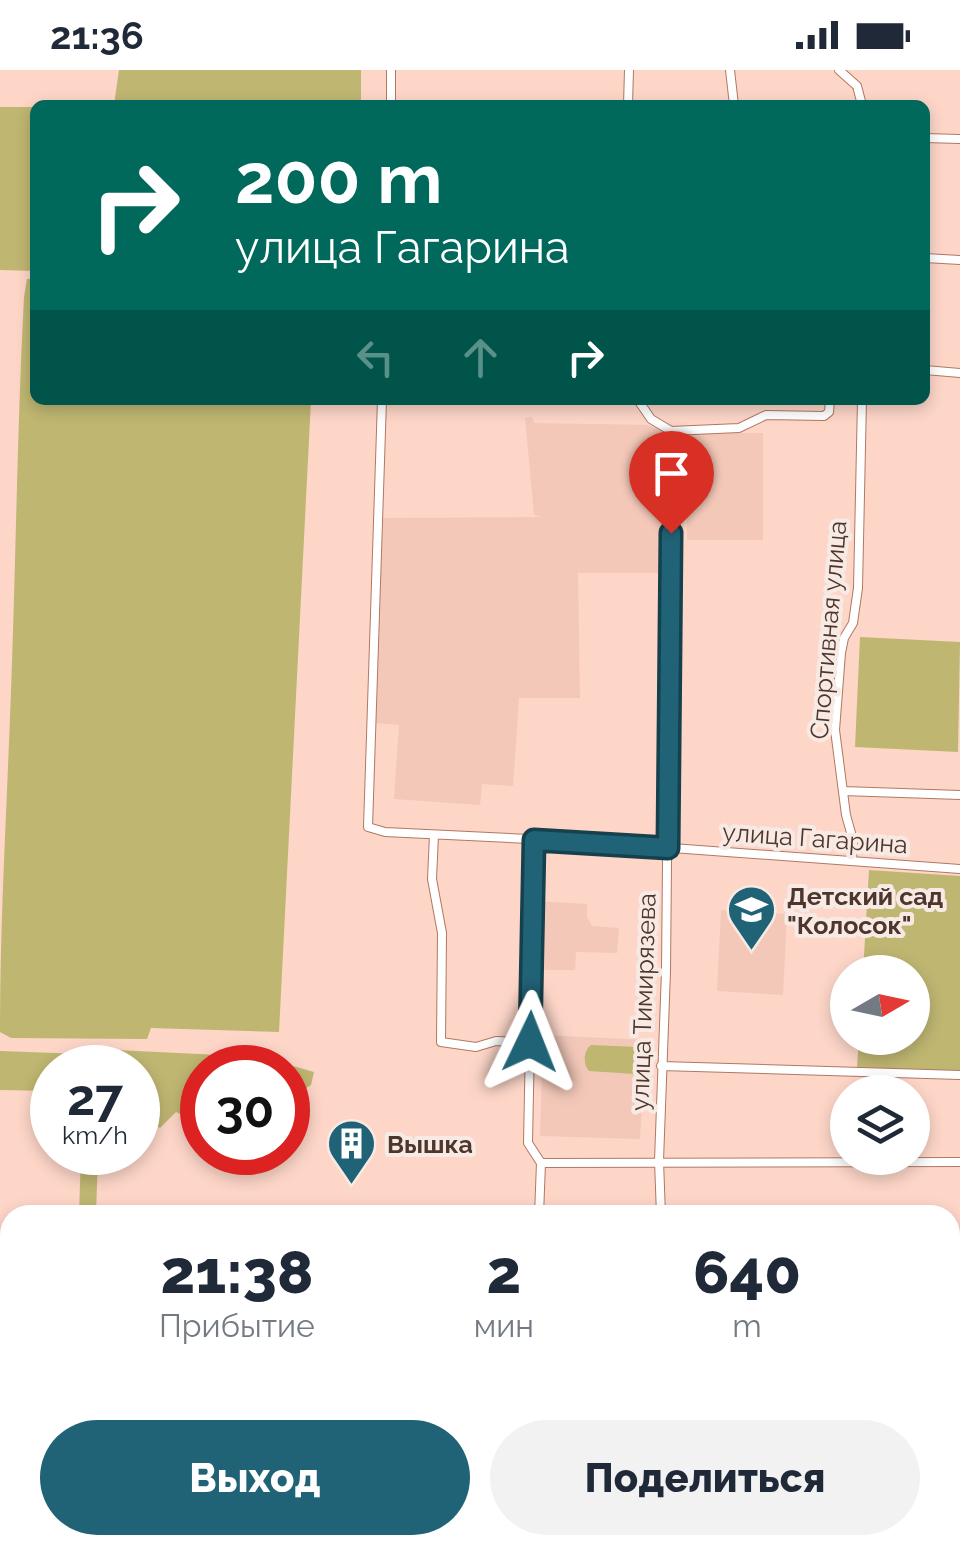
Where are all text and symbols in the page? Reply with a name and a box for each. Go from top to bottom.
text: 21:36 [50,13,144,58]
text: 200 m [235,137,442,219]
icon: right [70,140,200,270]
text: улица Гагарина [235,221,570,274]
icon: left [348,330,403,385]
icon: ahead [453,330,508,385]
icon: right [558,330,613,385]
pin [629,431,714,534]
icon: arrive [644,446,699,501]
street label: Спортивная улица [803,519,853,741]
street label: улица Гагарина [721,817,909,859]
place label: Детский сад "Колосок" [787,881,944,940]
school or university icon: Детский сад "Колосок" [726,884,778,952]
street label: улица Тимирязева [624,892,662,1112]
north arrow [830,955,930,1055]
map controls [830,955,930,1175]
position arrow [478,990,582,1094]
speed limit sign: 30 [180,1045,310,1175]
text: 27 [67,1068,123,1127]
button: layers [830,1075,930,1175]
building icon: Вышка [326,1118,378,1186]
text: km/h [62,1120,128,1150]
place label: Вышка [387,1129,473,1159]
text: 21:38 [160,1237,313,1307]
text: 2 [486,1237,521,1307]
text: 640 [693,1237,801,1307]
text: Прибытие [159,1307,315,1344]
text: мин [474,1307,534,1344]
text: m [732,1307,762,1344]
button: Выход [40,1420,470,1535]
button: Поделиться [490,1420,920,1535]

